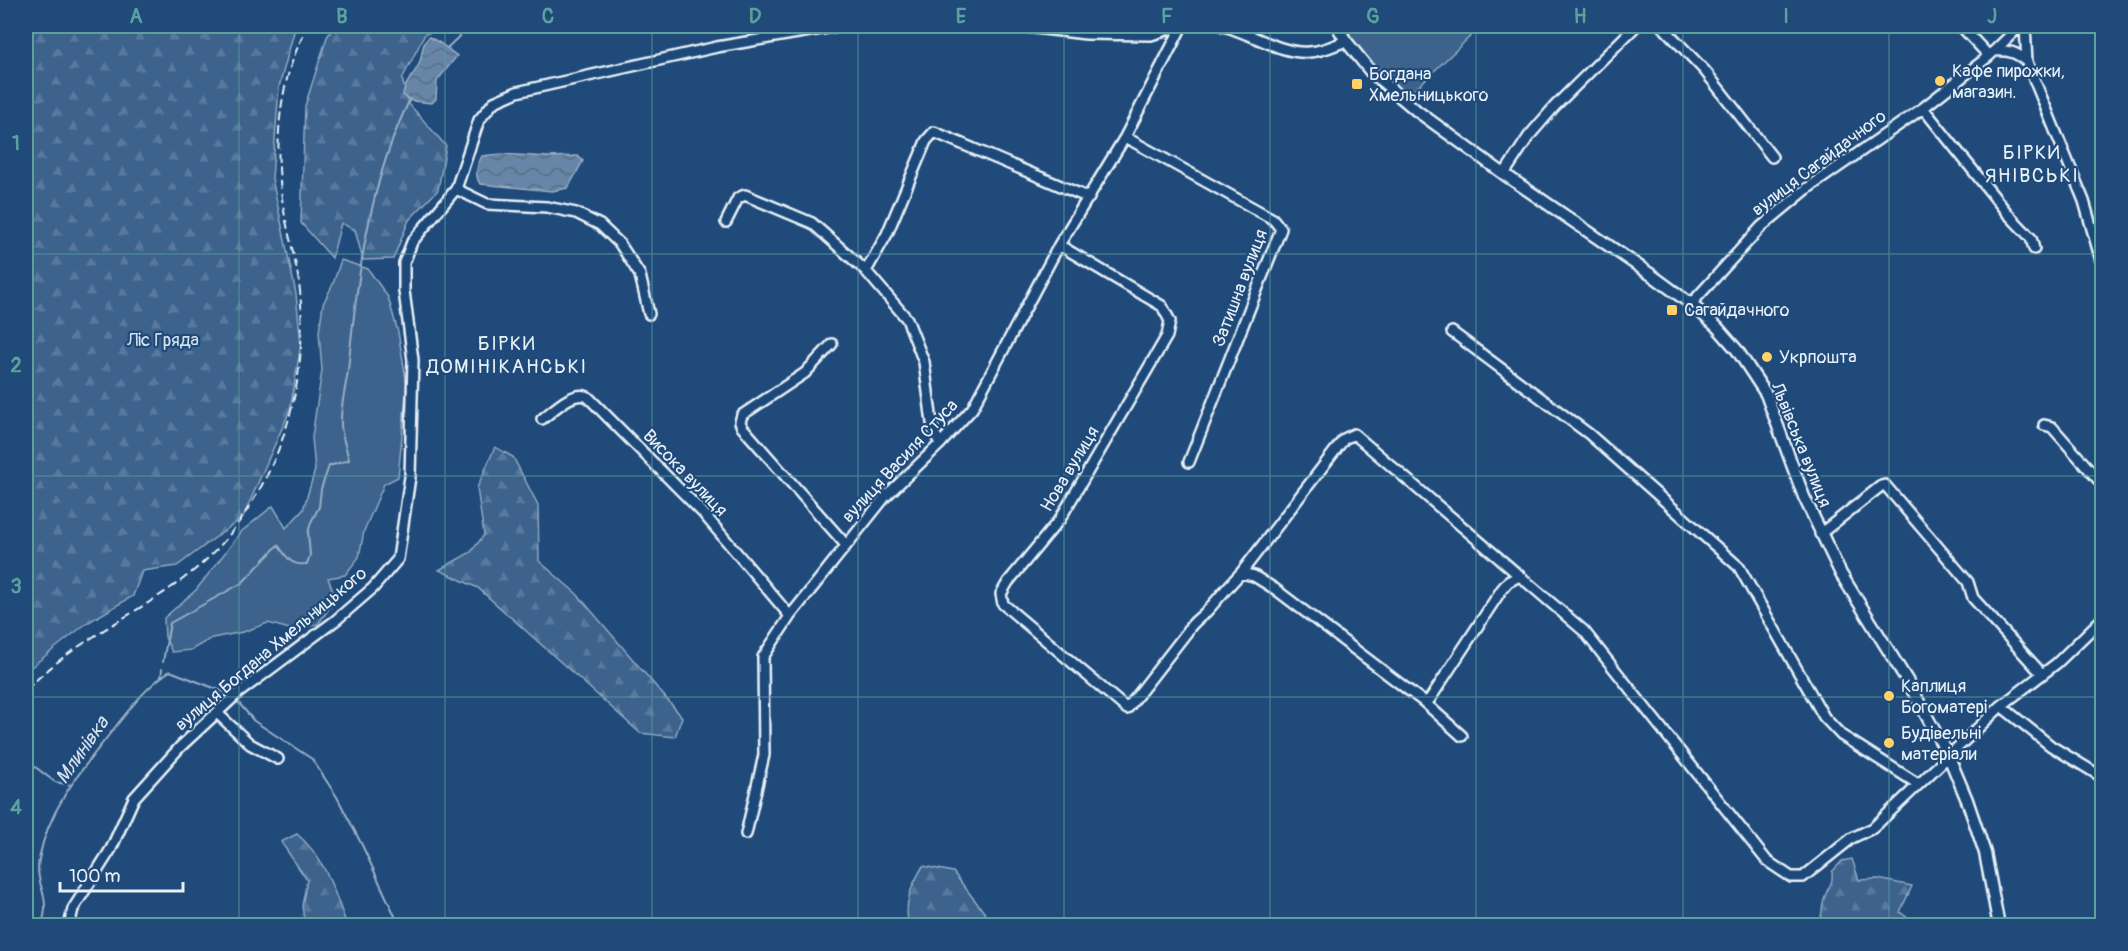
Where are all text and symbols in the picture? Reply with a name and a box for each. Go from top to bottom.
text: A [130,4,143,29]
text: B [336,4,348,29]
text: C [542,4,554,29]
text: D [749,4,762,29]
text: E [956,4,967,29]
text: F [1161,4,1173,29]
text: G [1366,4,1380,29]
text: H [1574,4,1587,29]
text: I [1783,4,1789,29]
text: J [1987,4,1997,29]
place label: Кафе пирожки, магазин. [1952,60,2065,104]
place label: Богдана Хмельницького [1369,63,1489,107]
marker: Кафе пирожки, магазин. [1933,74,1947,88]
marker: Богдана Хмельницького [1350,77,1364,91]
street label: вулиця Сагайдачного [1747,105,1891,221]
text: 1 [12,131,20,156]
district label: БІРКИ ЯНІВСЬКІ [1985,140,2079,188]
street label: Затишна вулиця [1207,226,1273,350]
place label: Сагайдачного [1684,299,1790,322]
marker: Сагайдачного [1665,303,1679,317]
park label: Ліс Гряда [126,329,199,352]
district label: БІРКИ ДОМІНІКАНСЬКІ [425,331,588,379]
place label: Укрпошта [1779,346,1857,369]
marker: Укрпошта [1760,350,1774,364]
text: 2 [10,353,22,378]
street label: Львівська вулиця [1765,378,1837,511]
street label: вулиця Василя Стуса [837,394,963,528]
street label: Нова вулиця [1035,422,1105,516]
street label: Висока вулиця [638,425,732,521]
street label: вулиця Богдана Хмельницького [170,562,372,736]
text: 3 [10,574,22,599]
place label: Каплиця Богоматері [1901,675,1987,719]
marker: Каплиця Богоматері [1882,689,1896,703]
water label: Млинівка [50,710,115,789]
place label: Будівельні матеріали [1901,722,1981,766]
marker: Будівельні матеріали [1882,736,1896,750]
text: 4 [10,795,22,820]
scale bar [60,855,183,893]
text: 100 m [69,865,121,888]

